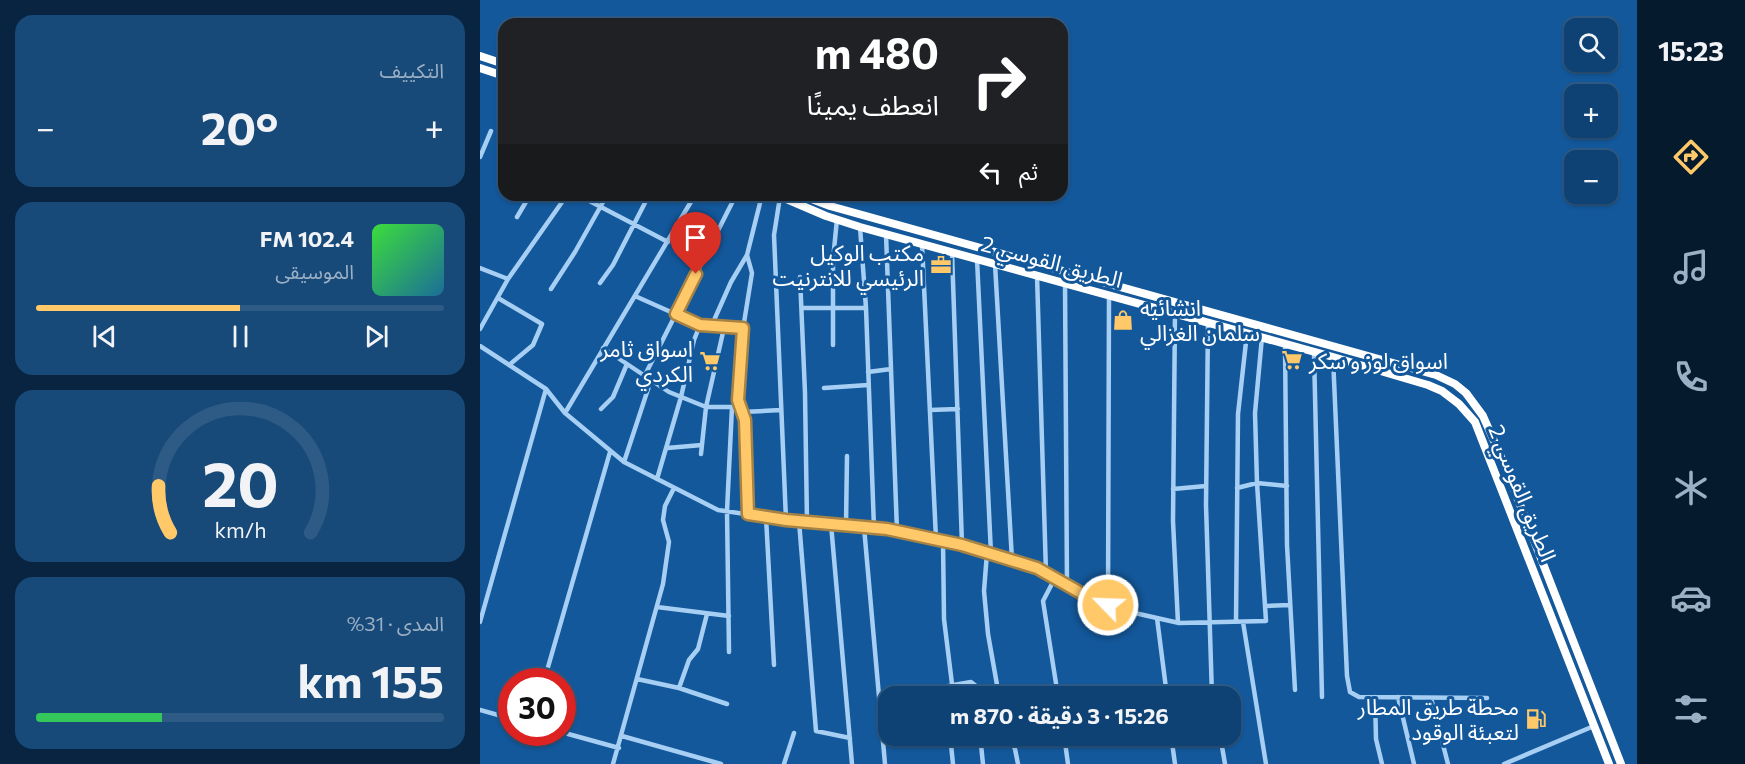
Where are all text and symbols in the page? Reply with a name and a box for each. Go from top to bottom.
map controls [1564,18,1618,204]
button: search [1564,18,1618,72]
text: 480 m [815,26,939,78]
text: 15:23 [1658,34,1724,67]
icon: right [960,42,1038,120]
text: التكييف [380,58,444,82]
button: + [1564,84,1618,138]
text: انعطف يمينًا [806,88,939,121]
text: 20° [201,99,279,154]
text: − [36,106,55,147]
text: + [425,106,444,147]
icon: directions [1670,136,1712,178]
button: − [1564,150,1618,204]
icon: left [974,156,1007,189]
text: ثم [1019,158,1038,185]
pin [670,212,721,274]
icon: arrive [679,221,712,254]
text: 102.4 FM [260,225,354,252]
street label: الطريق القوسي 2 [977,229,1126,297]
place label: مكتب الوكيل الرئيسي للانترنيت [773,239,924,295]
icon: music [1670,246,1712,288]
office icon: مكتب الوكيل الرئيسي للانترنيت [929,253,953,277]
text: الموسيقى [275,259,354,283]
place label: انشائيه سلمان الغزالي [1140,294,1260,350]
shop icon: انشائيه سلمان الغزالي [1111,308,1135,332]
icon: previous [88,320,121,353]
icon: pause [224,320,257,353]
icon: next [360,320,393,353]
place label: اسواق ثامر الكردي [599,335,693,391]
place label: اسواق لوز و سكر [1308,347,1448,375]
supermarket icon: اسواق لوز و سكر [1280,348,1304,372]
supermarket icon: اسواق ثامر الكردي [698,349,722,373]
icon: phone [1670,356,1712,398]
street label: الطريق القوسي 2 [1479,421,1563,567]
text: 20 [202,444,278,520]
icon: climate [1670,467,1712,509]
text: km/h [214,516,266,542]
position arrow [1076,573,1140,637]
icon: car [1670,577,1712,619]
text: المدى · 31% [347,611,444,635]
text: 155 km [297,652,444,707]
speed limit sign: 30 [498,668,576,746]
icon: filters [1670,688,1712,730]
place label: محطة طريق المطار لتعبئة الوقود [1357,693,1519,745]
text: 15:26 · 3 دقيقة · 870 m [950,702,1169,729]
fuel station icon: محطة طريق المطار لتعبئة الوقود [1524,707,1548,731]

